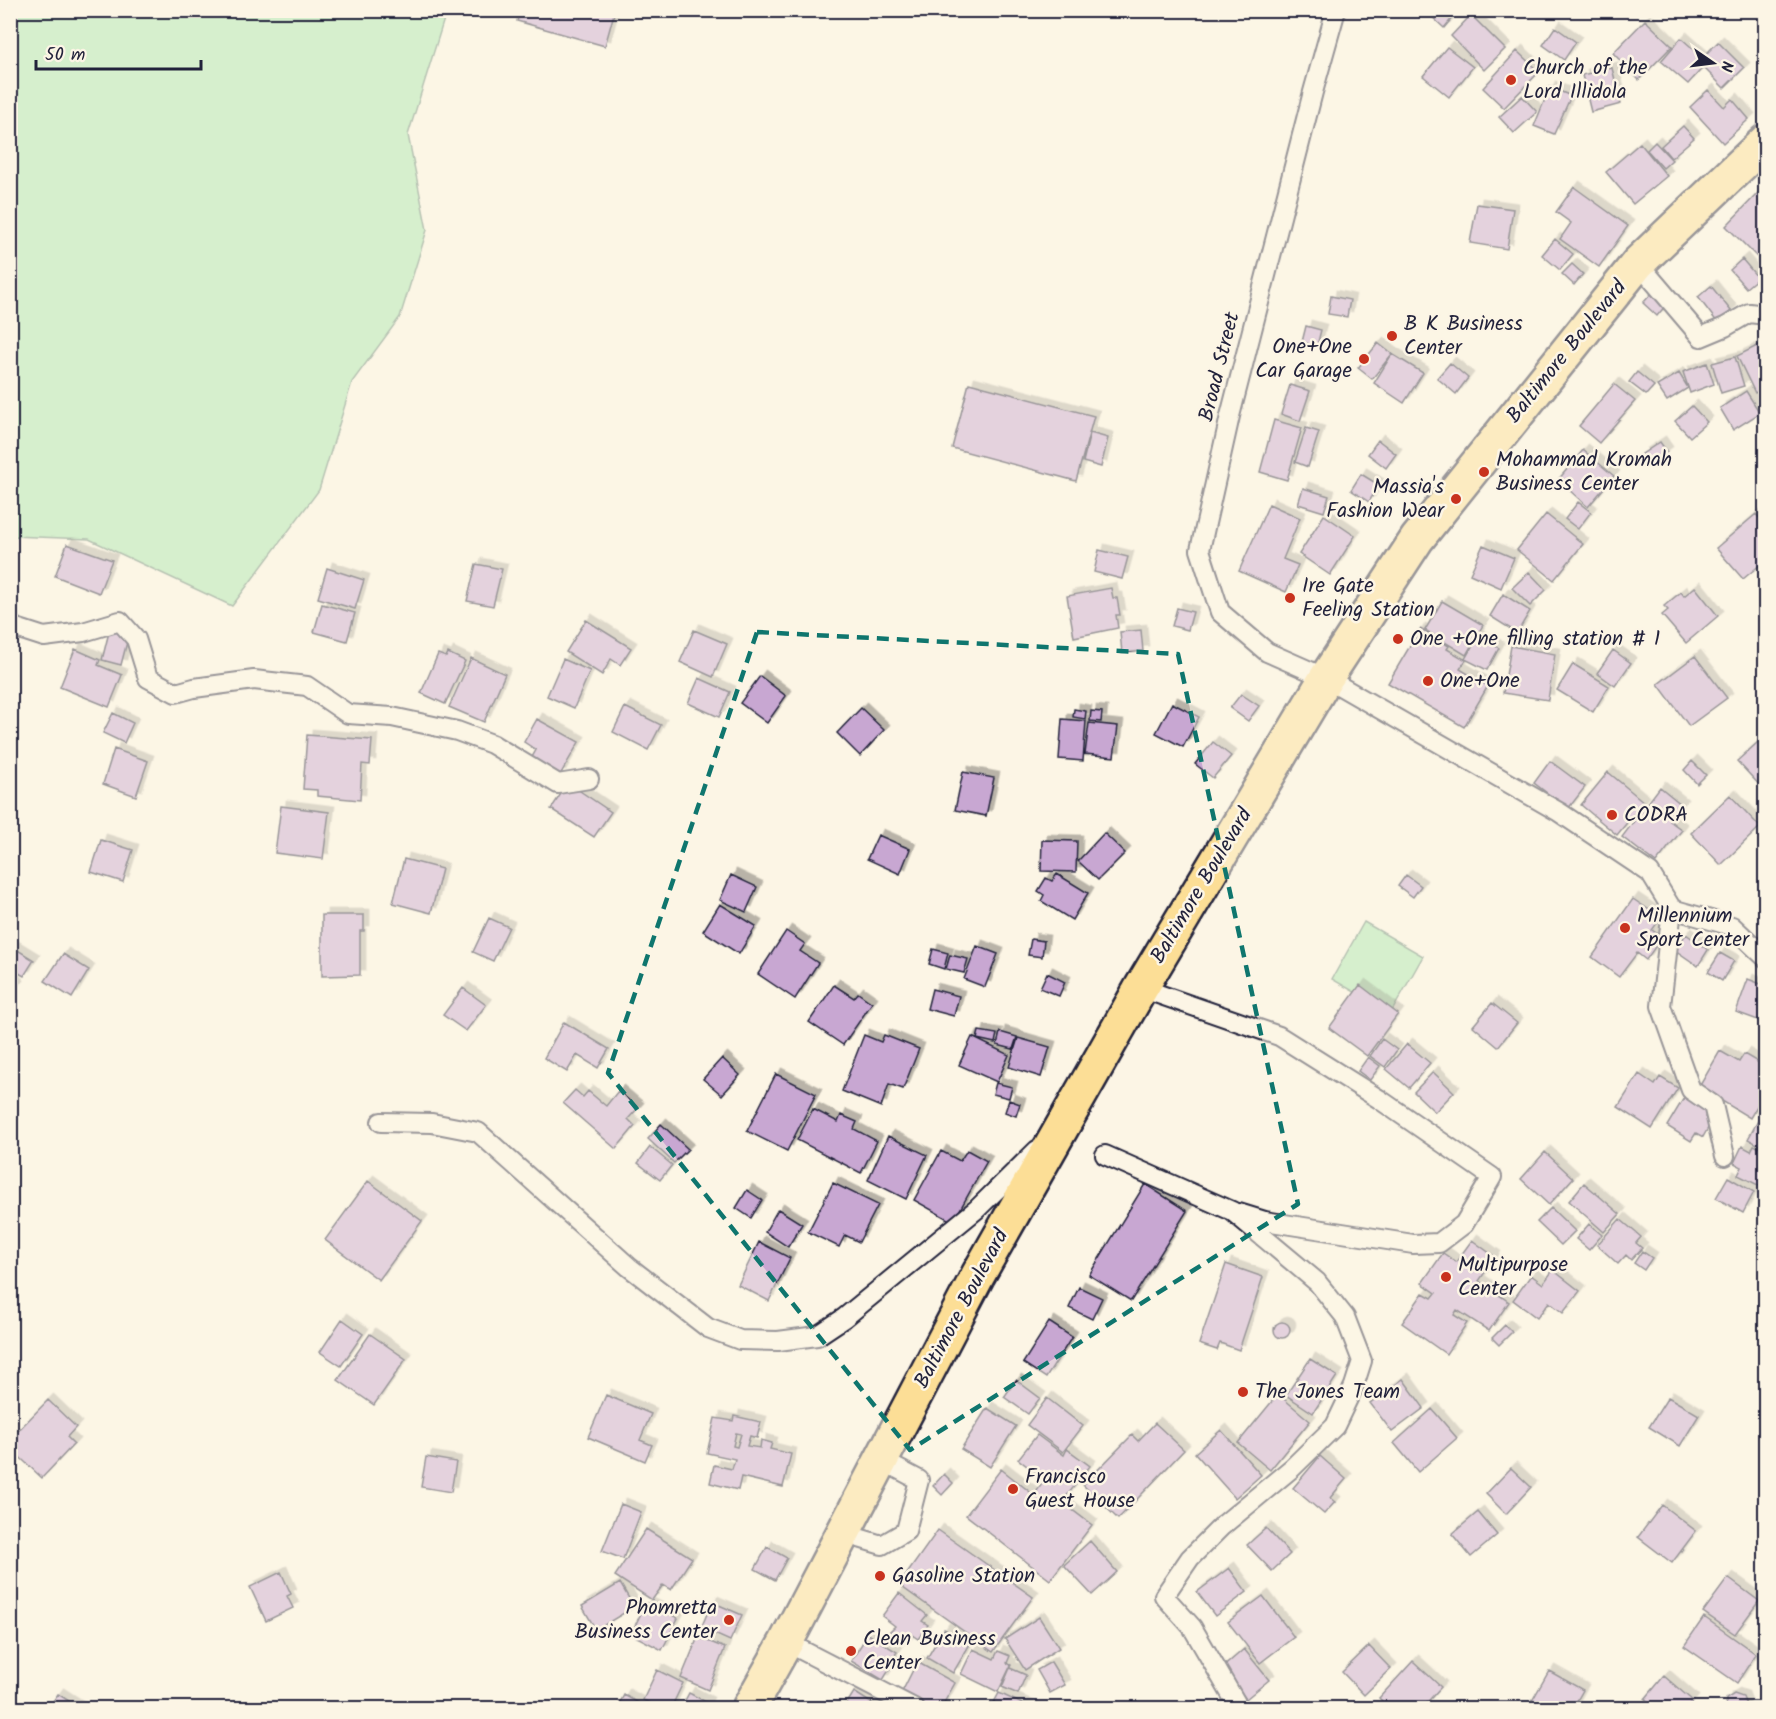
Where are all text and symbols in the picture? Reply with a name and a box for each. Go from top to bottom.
scale bar [36,33,201,71]
north arrow [1683,33,1743,93]
text: 50 m [45,41,85,70]
place label: Church of the Lord Illidola [1523,52,1648,109]
text: N [1713,58,1739,74]
marker: Church of the Lord Illidola [1504,73,1518,87]
street label: Baltimore Boulevard [1499,273,1636,431]
street label: Broad Street [1190,308,1250,425]
place label: B K Business Center [1404,308,1523,365]
marker: B K Business Center [1385,329,1399,343]
place label: One+One Car Garage [1255,331,1353,388]
marker: One+One Car Garage [1357,352,1371,366]
place label: Mohammad Kromah Business Center [1496,444,1672,501]
marker: Mohammad Kromah Business Center [1477,465,1491,479]
place label: Massia's Fashion Wear [1326,471,1445,528]
marker: Massia's Fashion Wear [1449,492,1463,506]
place label: Ire Gate Feeling Station [1302,570,1435,627]
marker: Ire Gate Feeling Station [1283,591,1297,605]
place label: One +One filling station # 1 [1410,623,1660,656]
marker: One +One filling station # 1 [1391,632,1405,646]
place label: One+One [1440,665,1520,698]
marker: One+One [1421,674,1435,688]
place label: CODRA [1624,799,1688,832]
street label: Baltimore Boulevard [1142,802,1262,970]
marker: CODRA [1605,808,1619,822]
place label: Millennium Sport Center [1637,900,1750,957]
marker: Millennium Sport Center [1618,921,1632,935]
street label: Baltimore Boulevard [906,1223,1018,1395]
place label: Multipurpose Center [1458,1249,1569,1306]
marker: Multipurpose Center [1439,1270,1453,1284]
place label: The Jones Team [1255,1376,1400,1409]
marker: The Jones Team [1236,1385,1250,1399]
place label: Francisco Guest House [1025,1461,1136,1518]
marker: Francisco Guest House [1006,1482,1020,1496]
place label: Gasoline Station [892,1560,1035,1593]
marker: Gasoline Station [873,1569,887,1583]
place label: Phomretta Business Center [575,1592,718,1649]
marker: Phomretta Business Center [722,1613,736,1627]
place label: Clean Business Center [863,1623,996,1680]
marker: Clean Business Center [844,1644,858,1658]

